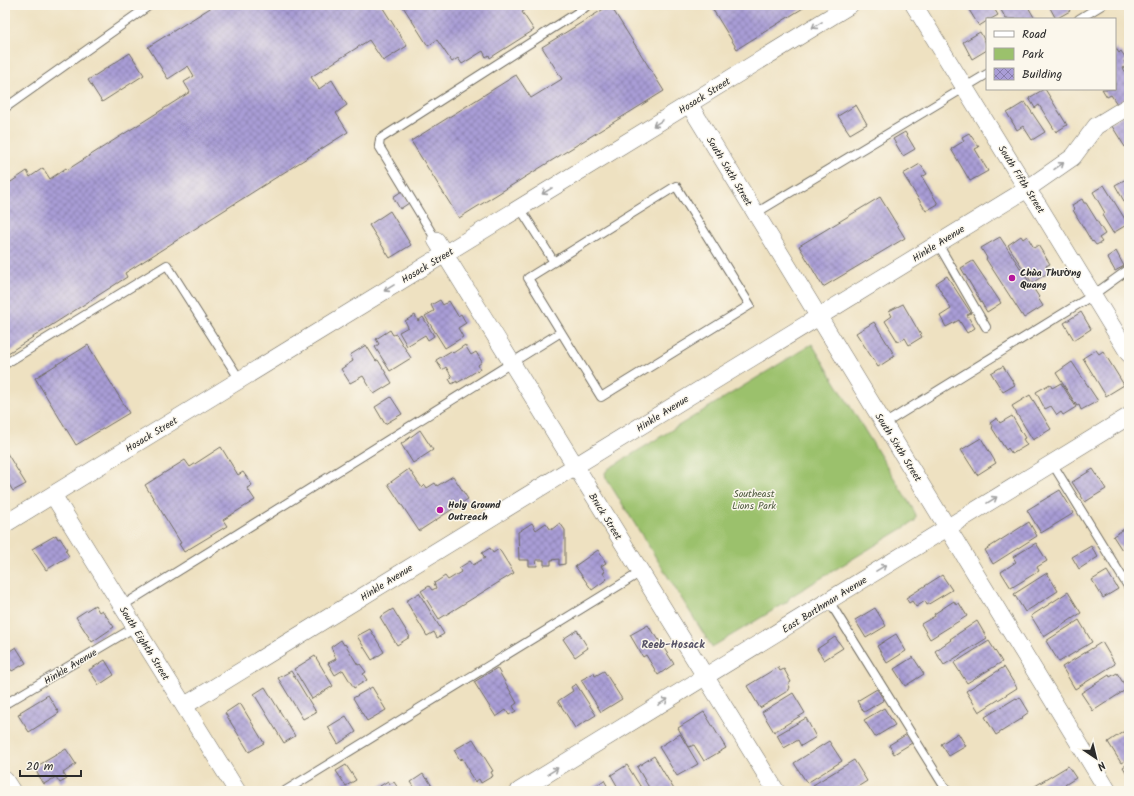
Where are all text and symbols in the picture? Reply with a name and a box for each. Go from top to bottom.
legend [986,18,1116,90]
one-way arrow [811,22,823,30]
text: Road [1022,25,1047,44]
text: Park [1022,45,1044,64]
text: Building [1022,65,1062,84]
street label: Hosack Street [675,73,734,118]
one-way arrow [652,119,664,127]
street label: South Sixth Street [702,134,756,209]
street label: South Fifth Street [994,142,1049,217]
one-way arrow [1053,162,1064,170]
one-way arrow [542,187,553,195]
street label: Hinkle Avenue [909,221,968,266]
street label: Hosack Street [398,244,457,288]
place label: Chùa Thường Quang [1020,265,1082,293]
marker: Chùa Thường Quang [1007,273,1017,283]
one-way arrow [384,284,395,292]
street label: Hinkle Avenue [633,391,692,436]
street label: South Sixth Street [871,410,926,485]
street label: Hosack Street [122,413,181,457]
park label: Southeast Lions Park [732,486,776,514]
street label: Bruck Street [584,490,626,543]
one-way arrow [986,495,998,503]
place label: Holy Ground Outreach [448,497,501,525]
marker: Holy Ground Outreach [435,505,445,515]
street label: Hinkle Avenue [357,560,416,605]
one-way arrow [875,564,887,572]
street label: East Barthman Avenue [779,572,871,638]
street label: South Eighth Street [115,603,173,684]
district label: Reeb-Hosack [641,636,705,654]
street label: Hinkle Avenue [41,644,101,689]
one-way arrow [657,698,669,706]
north arrow [1076,738,1116,778]
scale bar [20,752,81,778]
text: N [1093,756,1109,775]
text: 20 m [26,757,54,776]
one-way arrow [547,766,559,774]

